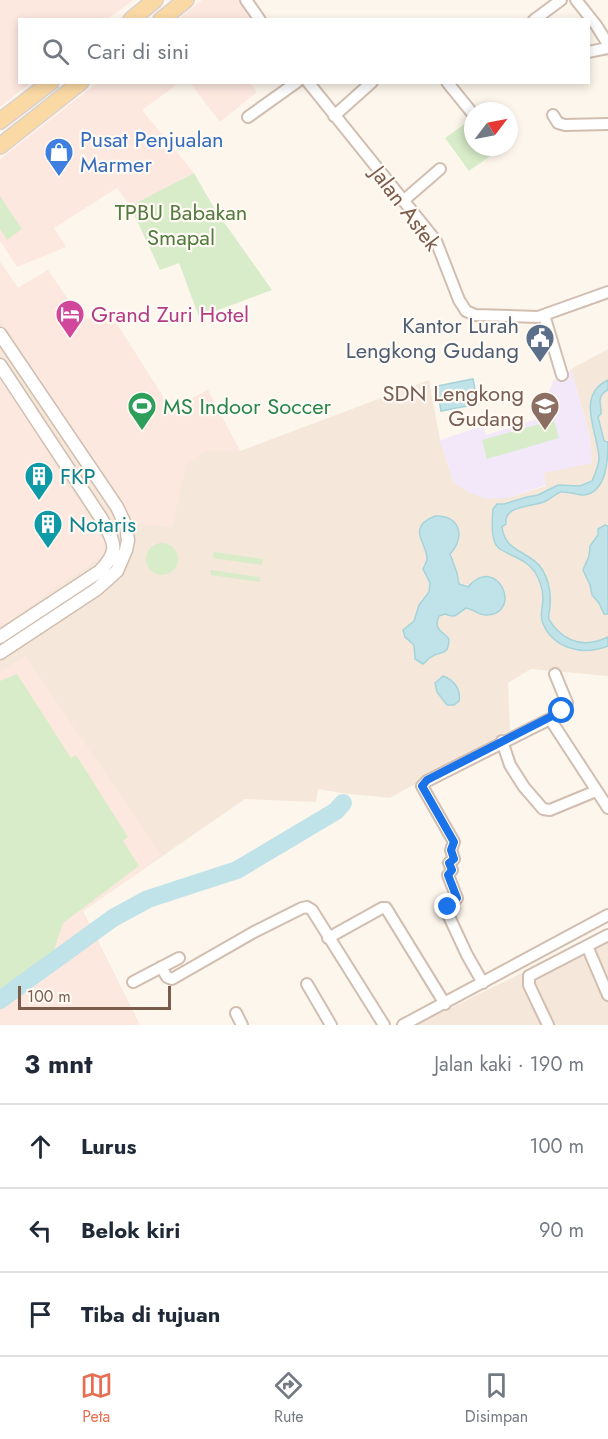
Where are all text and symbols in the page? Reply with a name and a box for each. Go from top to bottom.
search box [18,18,590,84]
icon: search [39,35,72,68]
text: Cari di sini [87,35,189,67]
north arrow [464,102,518,156]
place label: Pusat Penjualan Marmer [80,123,224,180]
shop icon: Pusat Penjualan Marmer [43,136,75,178]
street label: Jalan Astek [362,156,449,258]
park label: TPBU Babakan Smapal [115,196,247,253]
hotel icon: Grand Zuri Hotel [54,298,86,340]
place label: Grand Zuri Hotel [91,298,249,330]
place label: Kantor Lurah Lengkong Gudang [346,309,519,366]
public building icon: Kantor Lurah Lengkong Gudang [524,322,556,364]
place label: SDN Lengkong Gudang [383,377,524,434]
sports icon: MS Indoor Soccer [126,390,158,432]
place label: MS Indoor Soccer [163,390,332,422]
school or university icon: SDN Lengkong Gudang [529,390,561,432]
building icon: FKP [23,460,55,502]
place label: FKP [60,460,96,492]
building icon: Notaris [32,508,64,550]
place label: Notaris [69,508,136,540]
route start [548,697,574,723]
route end [434,893,460,919]
scale bar [18,983,171,1010]
text: 100 m [27,985,71,1008]
text: 3 mnt [24,1045,92,1083]
text: Jalan kaki · 190 m [434,1050,584,1079]
icon: ahead [24,1130,57,1163]
text: Lurus [81,1130,137,1162]
text: 100 m [529,1132,584,1161]
icon: left [24,1214,57,1247]
text: Belok kiri [81,1214,180,1246]
text: 90 m [539,1216,584,1245]
icon: arrive [24,1298,57,1331]
text: Tiba di tujuan [81,1298,220,1330]
tab: Peta [80,1369,113,1428]
tab: Rute [272,1369,305,1428]
tab: Disimpan [465,1369,528,1428]

